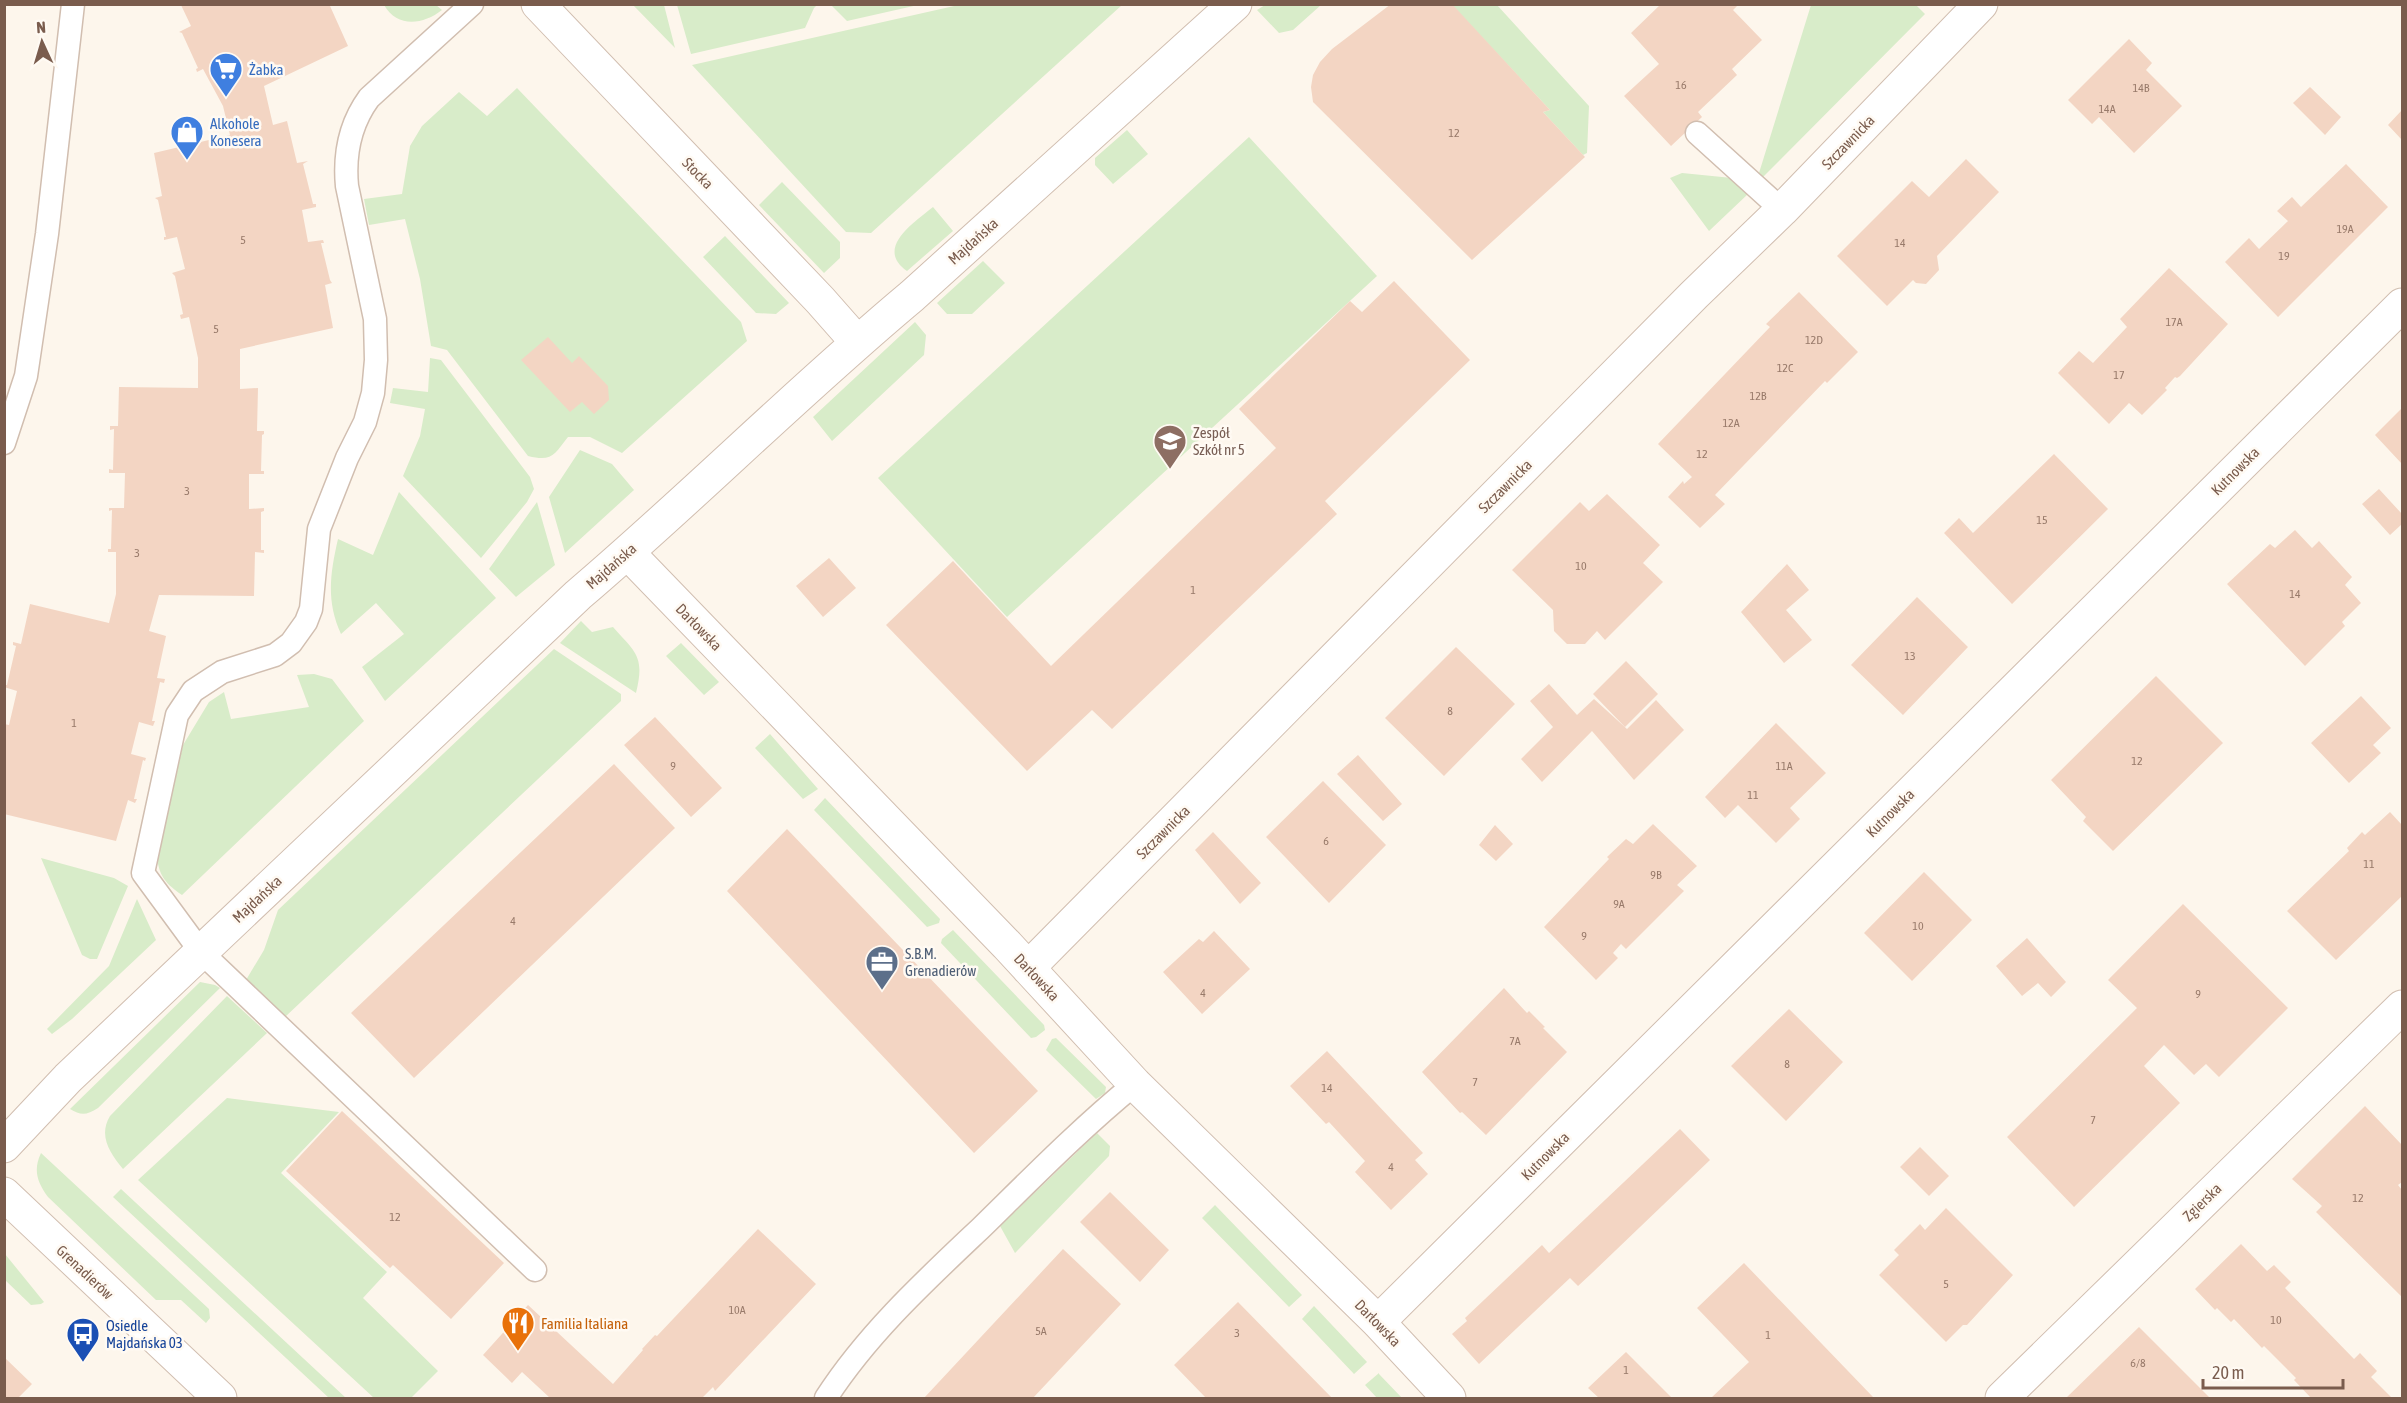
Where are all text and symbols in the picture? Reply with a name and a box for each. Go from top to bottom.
north arrow [12,12,72,72]
text: N [36,18,46,36]
supermarket icon: Żabka [208,51,244,98]
place label: Żabka [249,61,283,78]
house number: 16 [1675,78,1687,92]
house number: 14B [2133,81,2150,95]
house number: 14A [2098,102,2116,116]
street label: Szczawnicka [1818,112,1878,172]
shop icon: Alkohole Konesera [169,114,205,161]
place label: Alkohole Konesera [210,115,261,149]
house number: 12 [1448,126,1460,140]
street label: Stocka [679,154,717,192]
street label: Majdańska [945,214,1001,268]
house number: 19A [2336,222,2354,236]
house number: 5 [240,233,246,247]
house number: 14 [1894,236,1906,250]
house number: 19 [2278,249,2290,263]
house number: 17A [2165,315,2183,329]
house number: 5 [213,322,219,336]
house number: 12D [1805,333,1823,347]
house number: 12C [1777,361,1794,375]
house number: 17 [2113,368,2125,382]
house number: 12B [1750,389,1767,403]
house number: 12A [1722,416,1740,430]
school or university icon: Zespół Szkół nr 5 [1152,423,1188,470]
place label: Zespół Szkół nr 5 [1193,424,1245,458]
street label: Kutnowska [2208,443,2263,498]
house number: 12 [1696,447,1708,461]
street label: Szczawnicka [1475,456,1535,516]
house number: 3 [184,484,190,498]
house number: 15 [2036,513,2048,527]
street label: Majdańska [583,540,639,592]
house number: 3 [134,546,140,560]
house number: 10 [1575,559,1587,573]
house number: 1 [1190,583,1196,597]
house number: 14 [2289,587,2301,601]
street label: Darłowska [673,600,725,654]
house number: 13 [1904,649,1916,663]
house number: 8 [1447,704,1453,718]
house number: 1 [71,716,77,730]
house number: 12 [2131,754,2143,768]
house number: 9 [670,759,676,773]
house number: 11A [1775,759,1793,773]
street label: Kutnowska [1863,785,1918,840]
house number: 11 [1747,788,1759,802]
street label: Szczawnicka [1133,802,1193,862]
house number: 6 [1323,834,1329,848]
house number: 11 [2363,857,2375,871]
house number: 9B [1650,868,1662,882]
street label: Majdańska [229,872,285,926]
house number: 9A [1613,897,1625,911]
house number: 4 [510,914,516,928]
house number: 10 [1912,919,1924,933]
house number: 9 [1581,929,1587,943]
office icon: S.B.M. Grenadierów [864,944,900,991]
place label: S.B.M. Grenadierów [905,945,976,979]
street label: Darłowska [1011,950,1063,1004]
house number: 4 [1200,986,1206,1000]
house number: 9 [2195,987,2201,1001]
house number: 7A [1509,1034,1521,1048]
house number: 8 [1784,1057,1790,1071]
house number: 7 [1472,1075,1478,1089]
house number: 14 [1321,1081,1333,1095]
house number: 7 [2090,1113,2096,1127]
street label: Kutnowska [1518,1128,1573,1183]
house number: 4 [1388,1160,1394,1174]
street label: Zgierska [2179,1180,2225,1224]
house number: 12 [2352,1191,2364,1205]
house number: 12 [389,1210,401,1224]
street label: Grenadierów [53,1242,117,1302]
house number: 5 [1943,1277,1949,1291]
street label: Darłowska [1352,1296,1404,1350]
house number: 10A [728,1303,746,1317]
restaurant icon: Familia Italiana [500,1305,536,1352]
house number: 10 [2270,1313,2282,1327]
place label: Familia Italiana [541,1315,628,1332]
bus stop icon: Osiedle Majdańska 03 [65,1316,101,1363]
place label: Osiedle Majdańska 03 [106,1317,183,1351]
house number: 5A [1035,1324,1047,1338]
house number: 3 [1234,1326,1240,1340]
house number: 1 [1765,1328,1771,1342]
scale bar [2203,1352,2342,1390]
house number: 6/8 [2130,1356,2146,1370]
text: 20 m [2212,1362,2244,1383]
house number: 1 [1623,1363,1629,1377]

